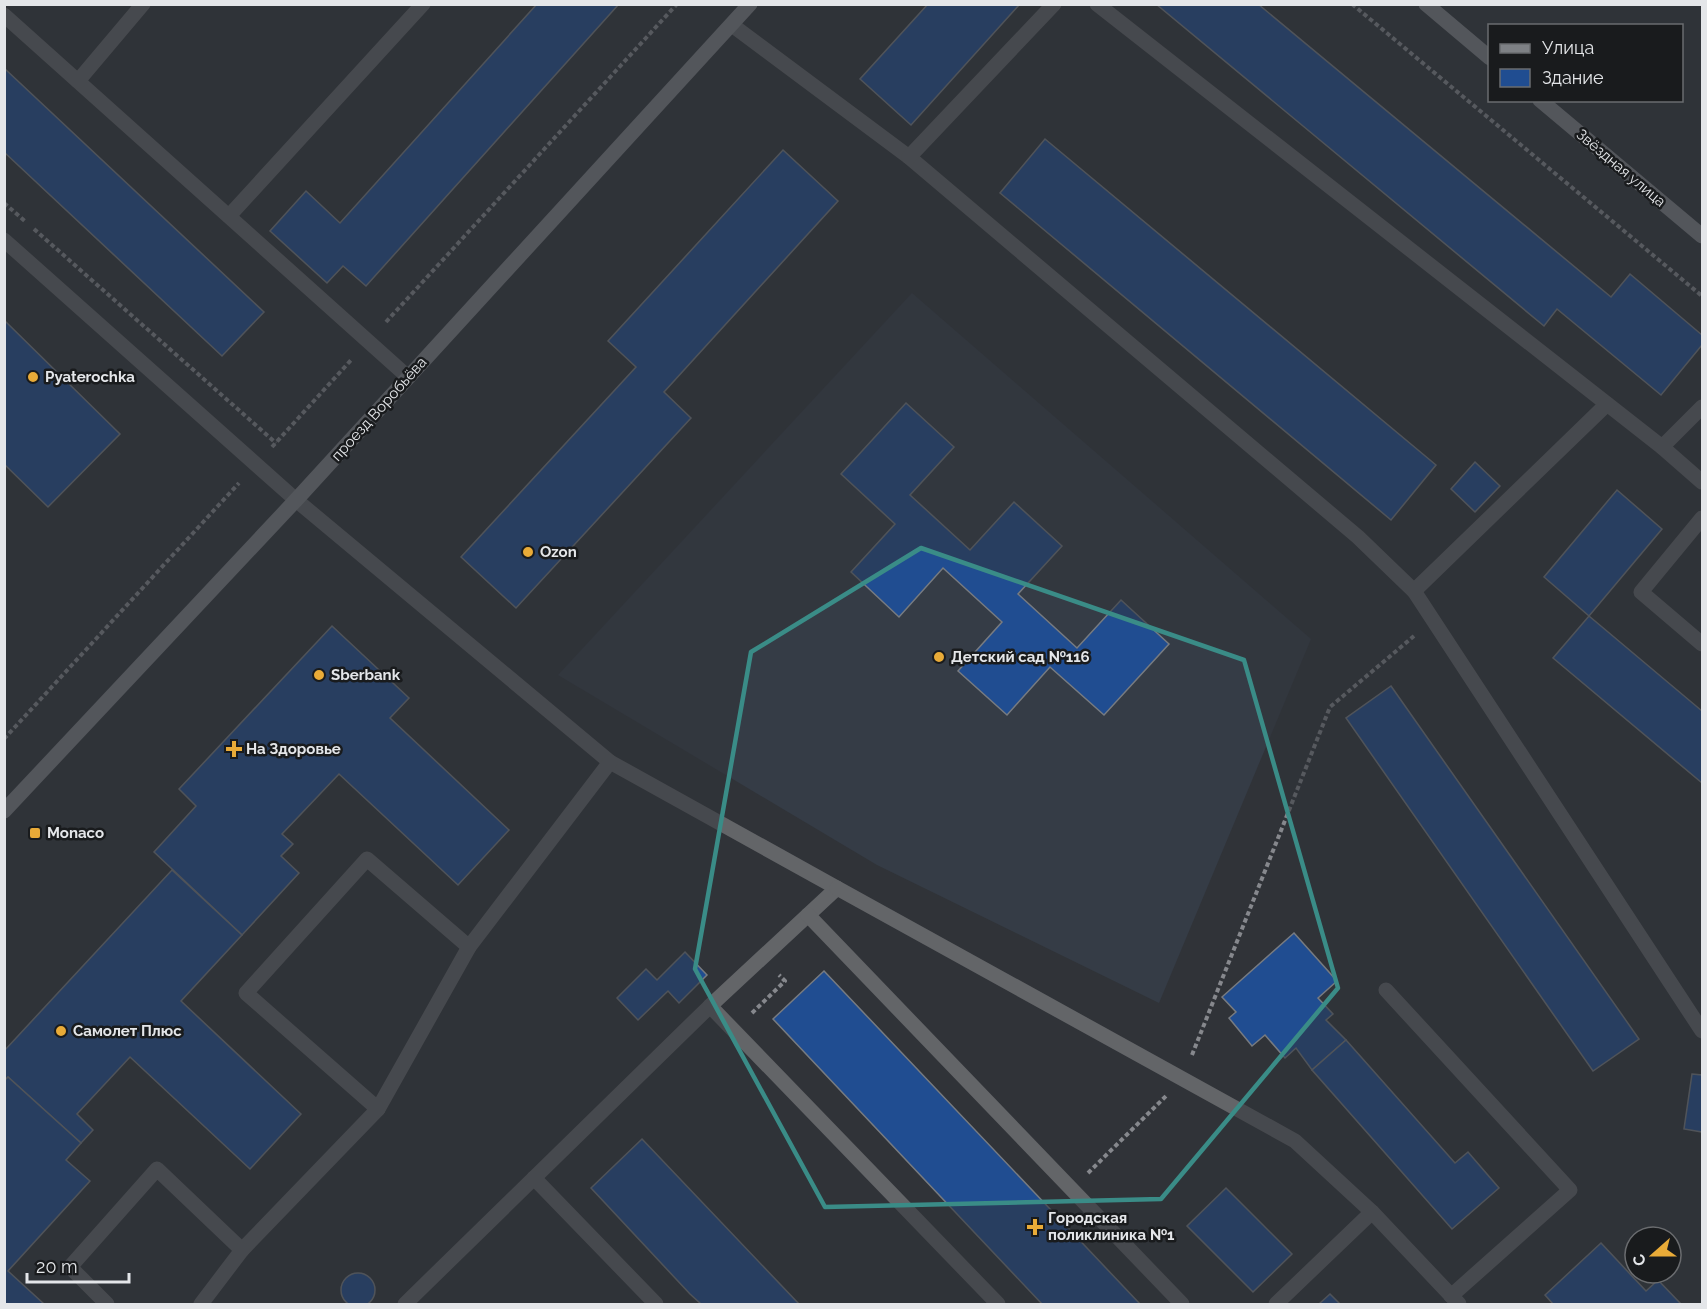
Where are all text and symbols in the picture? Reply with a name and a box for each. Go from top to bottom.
legend [1488,24,1683,102]
text: Улица [1542,37,1594,58]
text: Здание [1542,67,1604,88]
street label: Звёздная улица [1573,125,1669,211]
street label: проезд Воробьёва [328,353,430,465]
place label: Pyaterochka [45,368,135,386]
marker: Pyaterochka [26,370,40,384]
place label: Ozon [540,543,577,561]
marker: Ozon [521,545,535,559]
place label: Детский сад №116 [951,648,1090,666]
marker: Детский сад №116 [932,650,946,664]
place label: Sberbank [331,666,401,684]
marker: Sberbank [312,668,326,682]
place label: На Здоровье [246,740,341,758]
marker: На Здоровье [227,742,241,756]
place label: Monaco [47,824,104,842]
marker: Monaco [28,826,42,840]
place label: Самолет Плюс [73,1022,182,1040]
marker: Самолет Плюс [54,1024,68,1038]
place label: Городская поликлиника №1 [1048,1209,1175,1244]
marker: Городская поликлиника №1 [1026,1218,1044,1236]
north arrow [1623,1225,1683,1285]
scale bar [27,1246,129,1284]
text: С [1629,1252,1650,1269]
text: 20 m [36,1256,78,1277]

